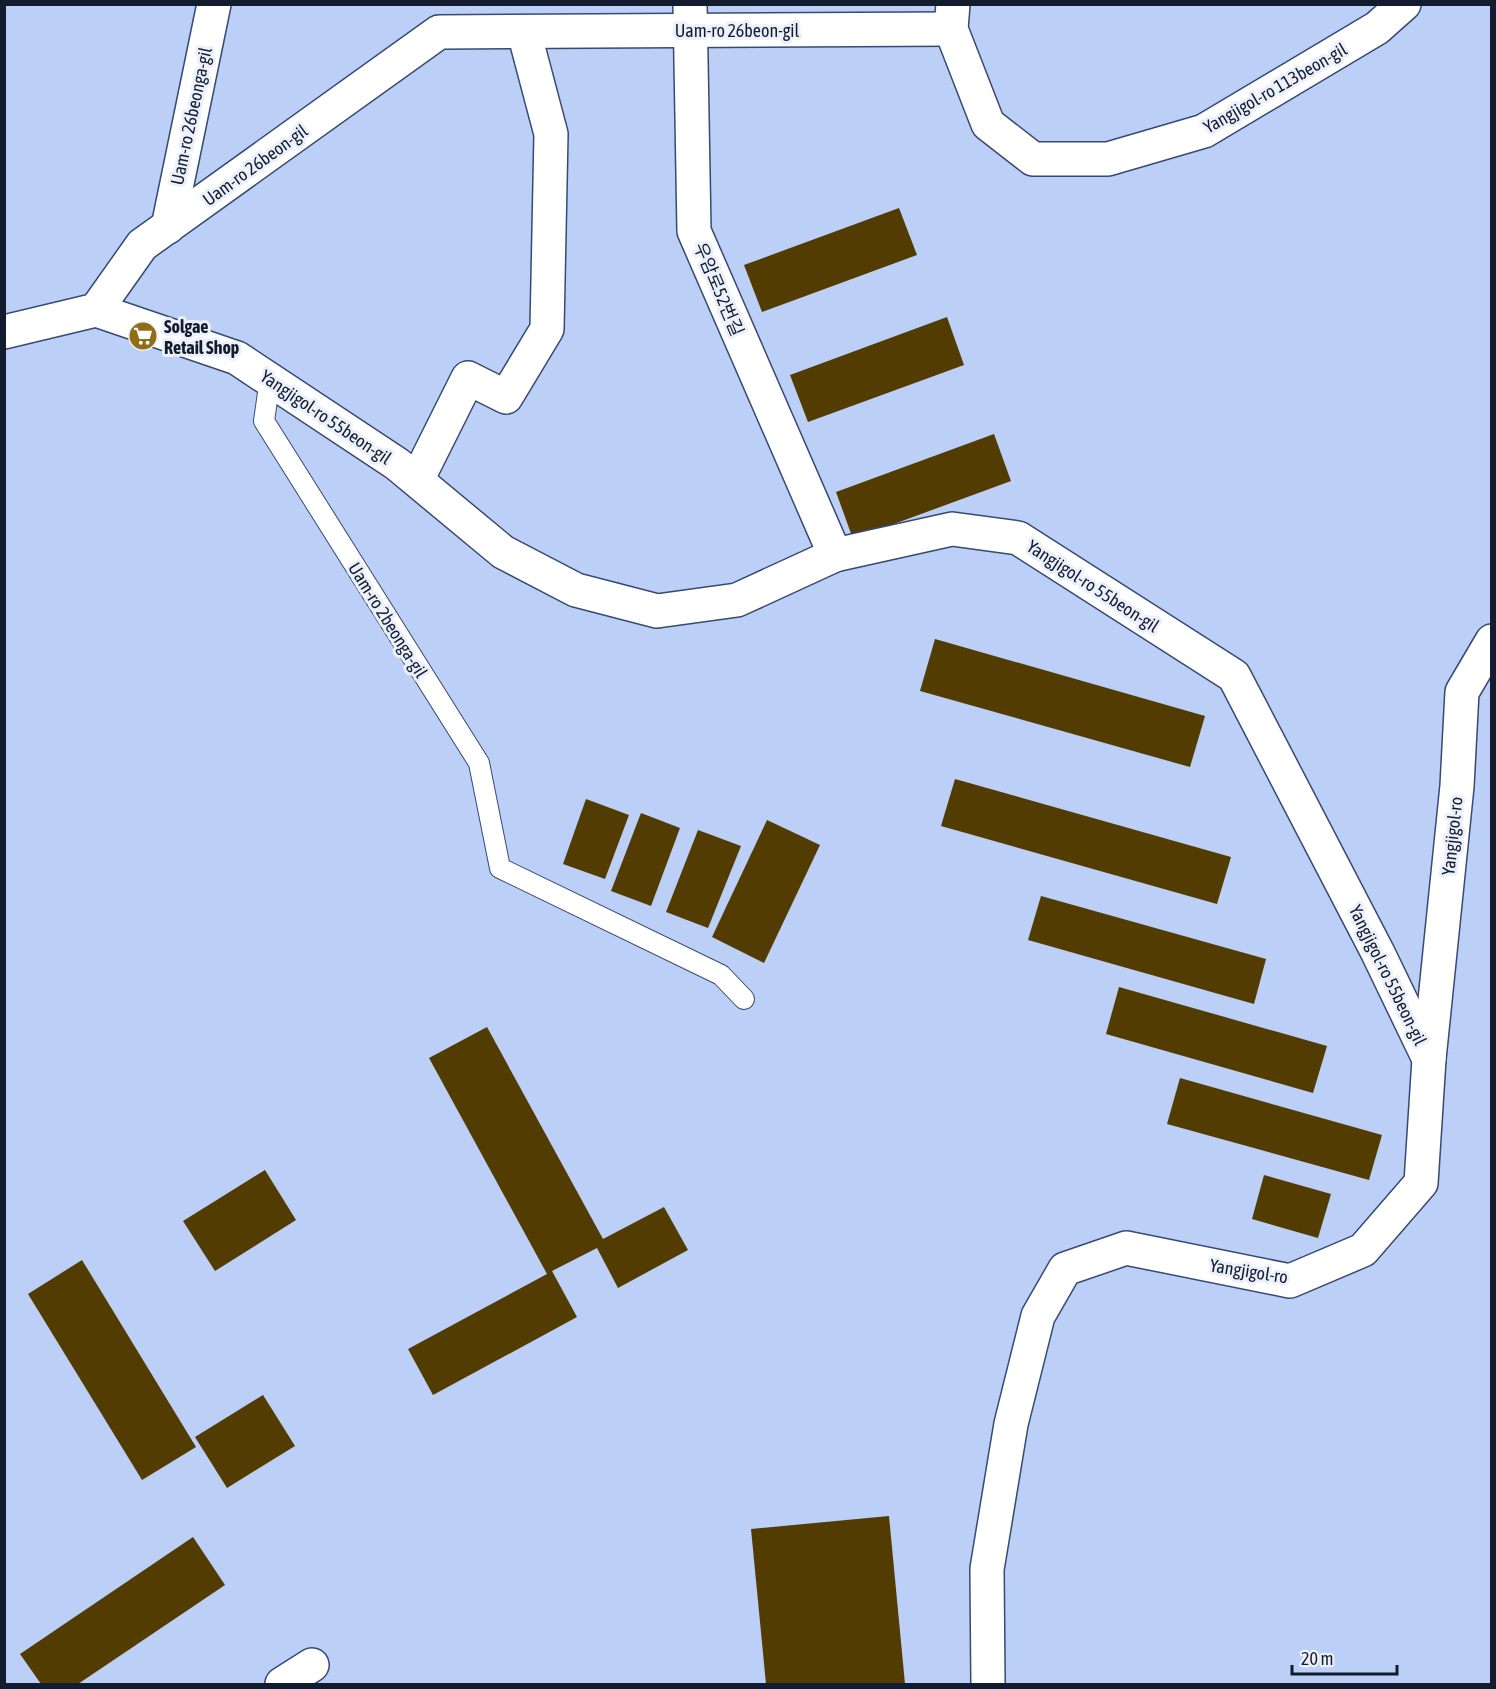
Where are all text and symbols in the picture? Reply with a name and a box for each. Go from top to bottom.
street label: Uam-ro 26beon-gil [675,20,800,41]
street label: Yangjigol-ro 113beon-gil [1200,38,1350,138]
street label: Uam-ro 26beonga-gil [166,45,216,187]
street label: Uam-ro 26beon-gil [198,120,312,210]
street label: 우암로52번길 [690,239,748,339]
place label: Solgae Retail Shop [164,316,239,358]
supermarket icon: Solgae Retail Shop [127,320,159,352]
street label: Yangjigol-ro 55beon-gil [257,365,396,469]
street label: Yangjigol-ro 55beon-gil [1023,535,1163,637]
street label: Uam-ro 2beonga-gil [344,559,432,682]
street label: Yangjigol-ro [1437,796,1467,876]
street label: Yangjigol-ro 55beon-gil [1345,902,1431,1049]
street label: Yangjigol-ro [1208,1254,1290,1288]
scale bar [1292,1638,1397,1676]
text: 20 m [1301,1648,1333,1669]

